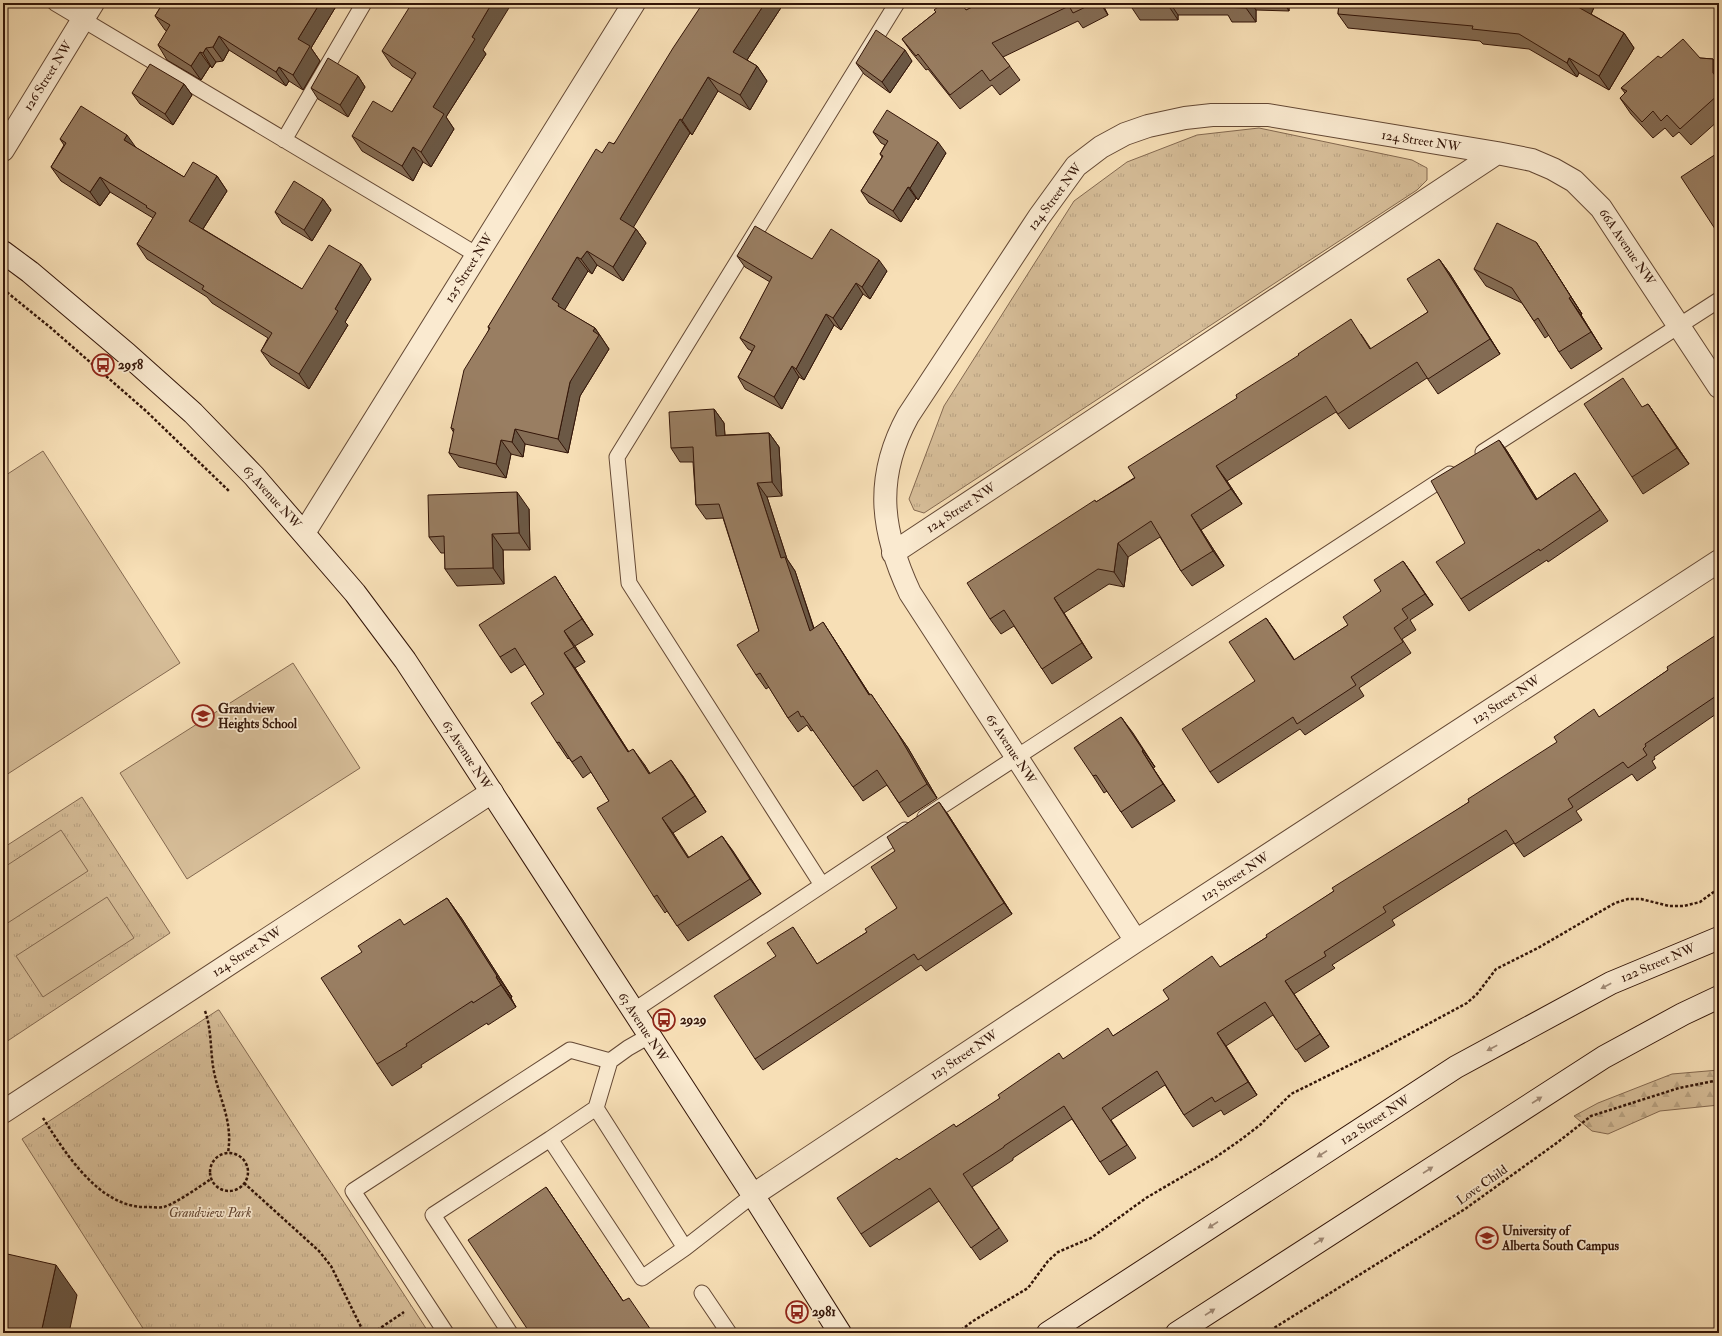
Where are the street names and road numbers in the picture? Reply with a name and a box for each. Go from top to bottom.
street label: 126 Street NW [20,37,76,114]
street label: 124 Street NW [1380,127,1462,155]
street label: 124 Street NW [1025,160,1086,234]
street label: 66A Avenue NW [1595,205,1659,289]
street label: 125 Street NW [441,230,497,306]
street label: 63 Avenue NW [239,462,305,532]
street label: 124 Street NW [923,479,1000,536]
street label: 123 Street NW [1469,672,1544,728]
street label: 65 Avenue NW [982,711,1040,788]
street label: 63 Avenue NW [439,717,496,793]
street label: 123 Street NW [1198,849,1273,905]
street label: 124 Street NW [209,923,286,980]
street label: 122 Street NW [1618,940,1698,986]
street label: 63 Avenue NW [615,989,672,1065]
street label: 123 Street NW [927,1026,1001,1083]
street label: 122 Street NW [1337,1091,1413,1148]
street label: Love Child [1453,1161,1511,1208]

